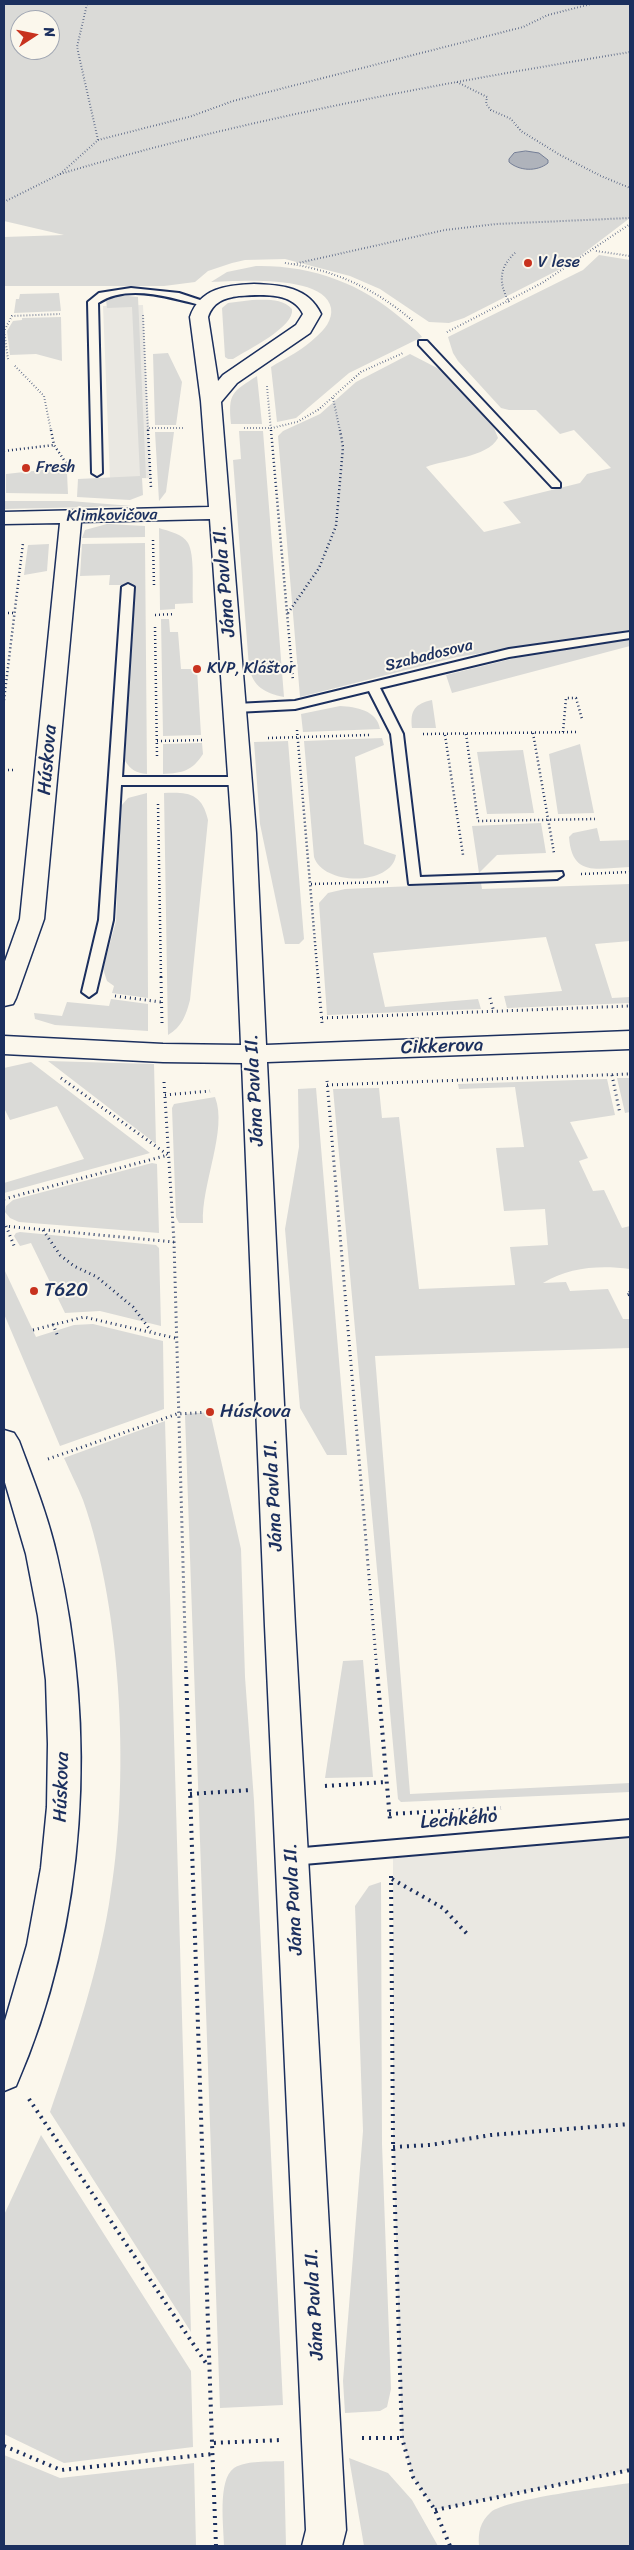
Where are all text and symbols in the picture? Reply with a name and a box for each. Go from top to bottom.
north arrow [10,10,60,60]
text: N [36,25,62,39]
place label: V lese [538,253,580,273]
marker: V lese [522,257,534,269]
place label: Fresh [36,458,75,478]
marker: Fresh [20,462,32,474]
street label: Klimkovičova [66,506,158,526]
street label: Jána Pavla II. [209,524,241,638]
street label: Szabadosova [383,636,475,676]
place label: KVP, Kláštor [207,659,295,679]
marker: KVP, Kláštor [191,663,203,675]
street label: Húskova [34,724,62,796]
street label: Jána Pavla II. [241,1033,269,1147]
street label: Cikkerova [400,1034,484,1060]
place label: T620 [44,1280,88,1302]
marker: T620 [28,1285,40,1297]
place label: Húskova [220,1401,290,1423]
marker: Húskova [204,1406,216,1418]
street label: Jána Pavla II. [260,1438,288,1552]
street label: Húskova [49,1751,75,1823]
street label: Lechkého [419,1805,499,1835]
street label: Jána Pavla II. [280,1842,308,1956]
street label: Jána Pavla II. [301,2247,329,2361]

